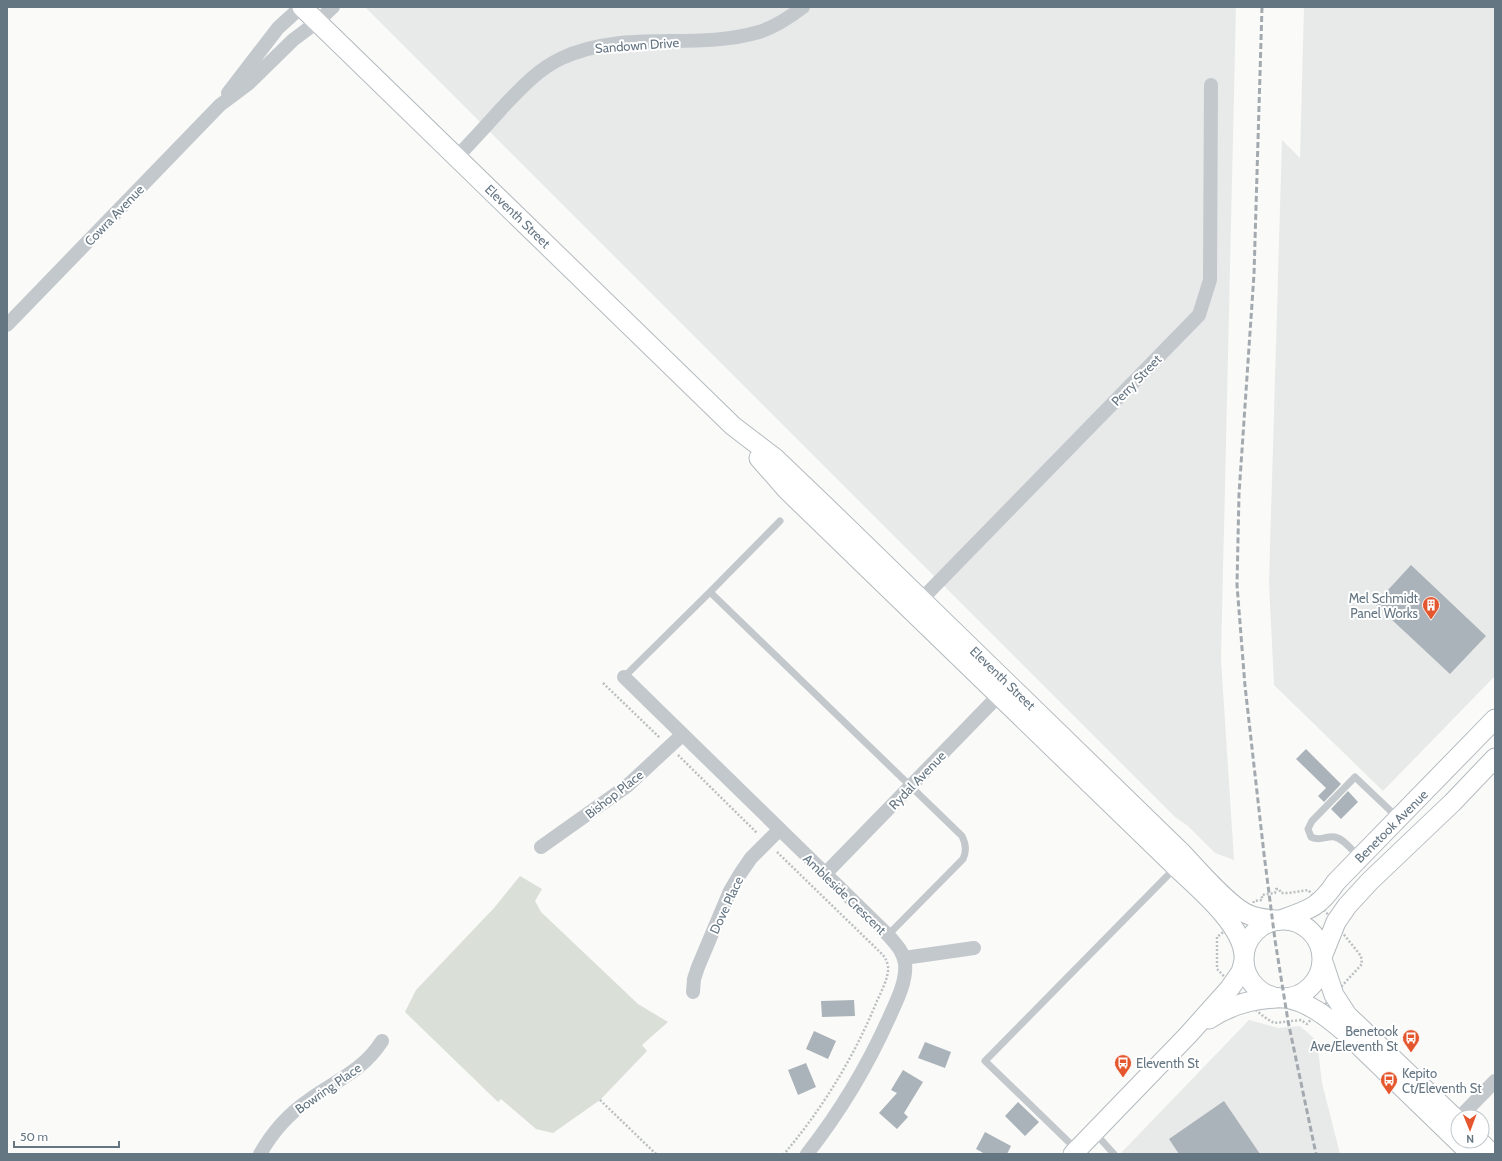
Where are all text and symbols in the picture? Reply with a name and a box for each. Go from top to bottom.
street label: Sandown Drive [594,34,680,56]
street label: Cowra Avenue [81,181,147,249]
street label: Eleventh Street [482,181,554,252]
street label: Perry Street [1108,351,1165,409]
place label: Mel Schmidt Panel Works [1349,590,1419,621]
building icon: Mel Schmidt Panel Works [1421,595,1441,620]
street label: Eleventh Street [967,643,1039,714]
street label: Rydal Avenue [885,747,949,812]
street label: Bishop Place [582,766,647,822]
street label: Benetook Avenue [1351,786,1431,866]
street label: Ambleside Crescent [800,850,890,938]
street label: Dove Place [706,873,746,936]
place label: Benetook Ave/Eleventh St [1310,1023,1399,1054]
bus stop icon: Benetook Ave/Eleventh St [1401,1028,1421,1053]
bus stop icon: Eleventh St [1113,1053,1133,1078]
place label: Eleventh St [1136,1055,1200,1071]
street label: Bowring Place [292,1059,364,1117]
place label: Kepito Ct/Eleventh St [1402,1065,1482,1096]
bus stop icon: Kepito Ct/Eleventh St [1379,1070,1399,1095]
north arrow [1450,1109,1490,1149]
scale bar [14,1123,119,1149]
text: 50 m [20,1129,48,1144]
text: N [1466,1132,1474,1146]

